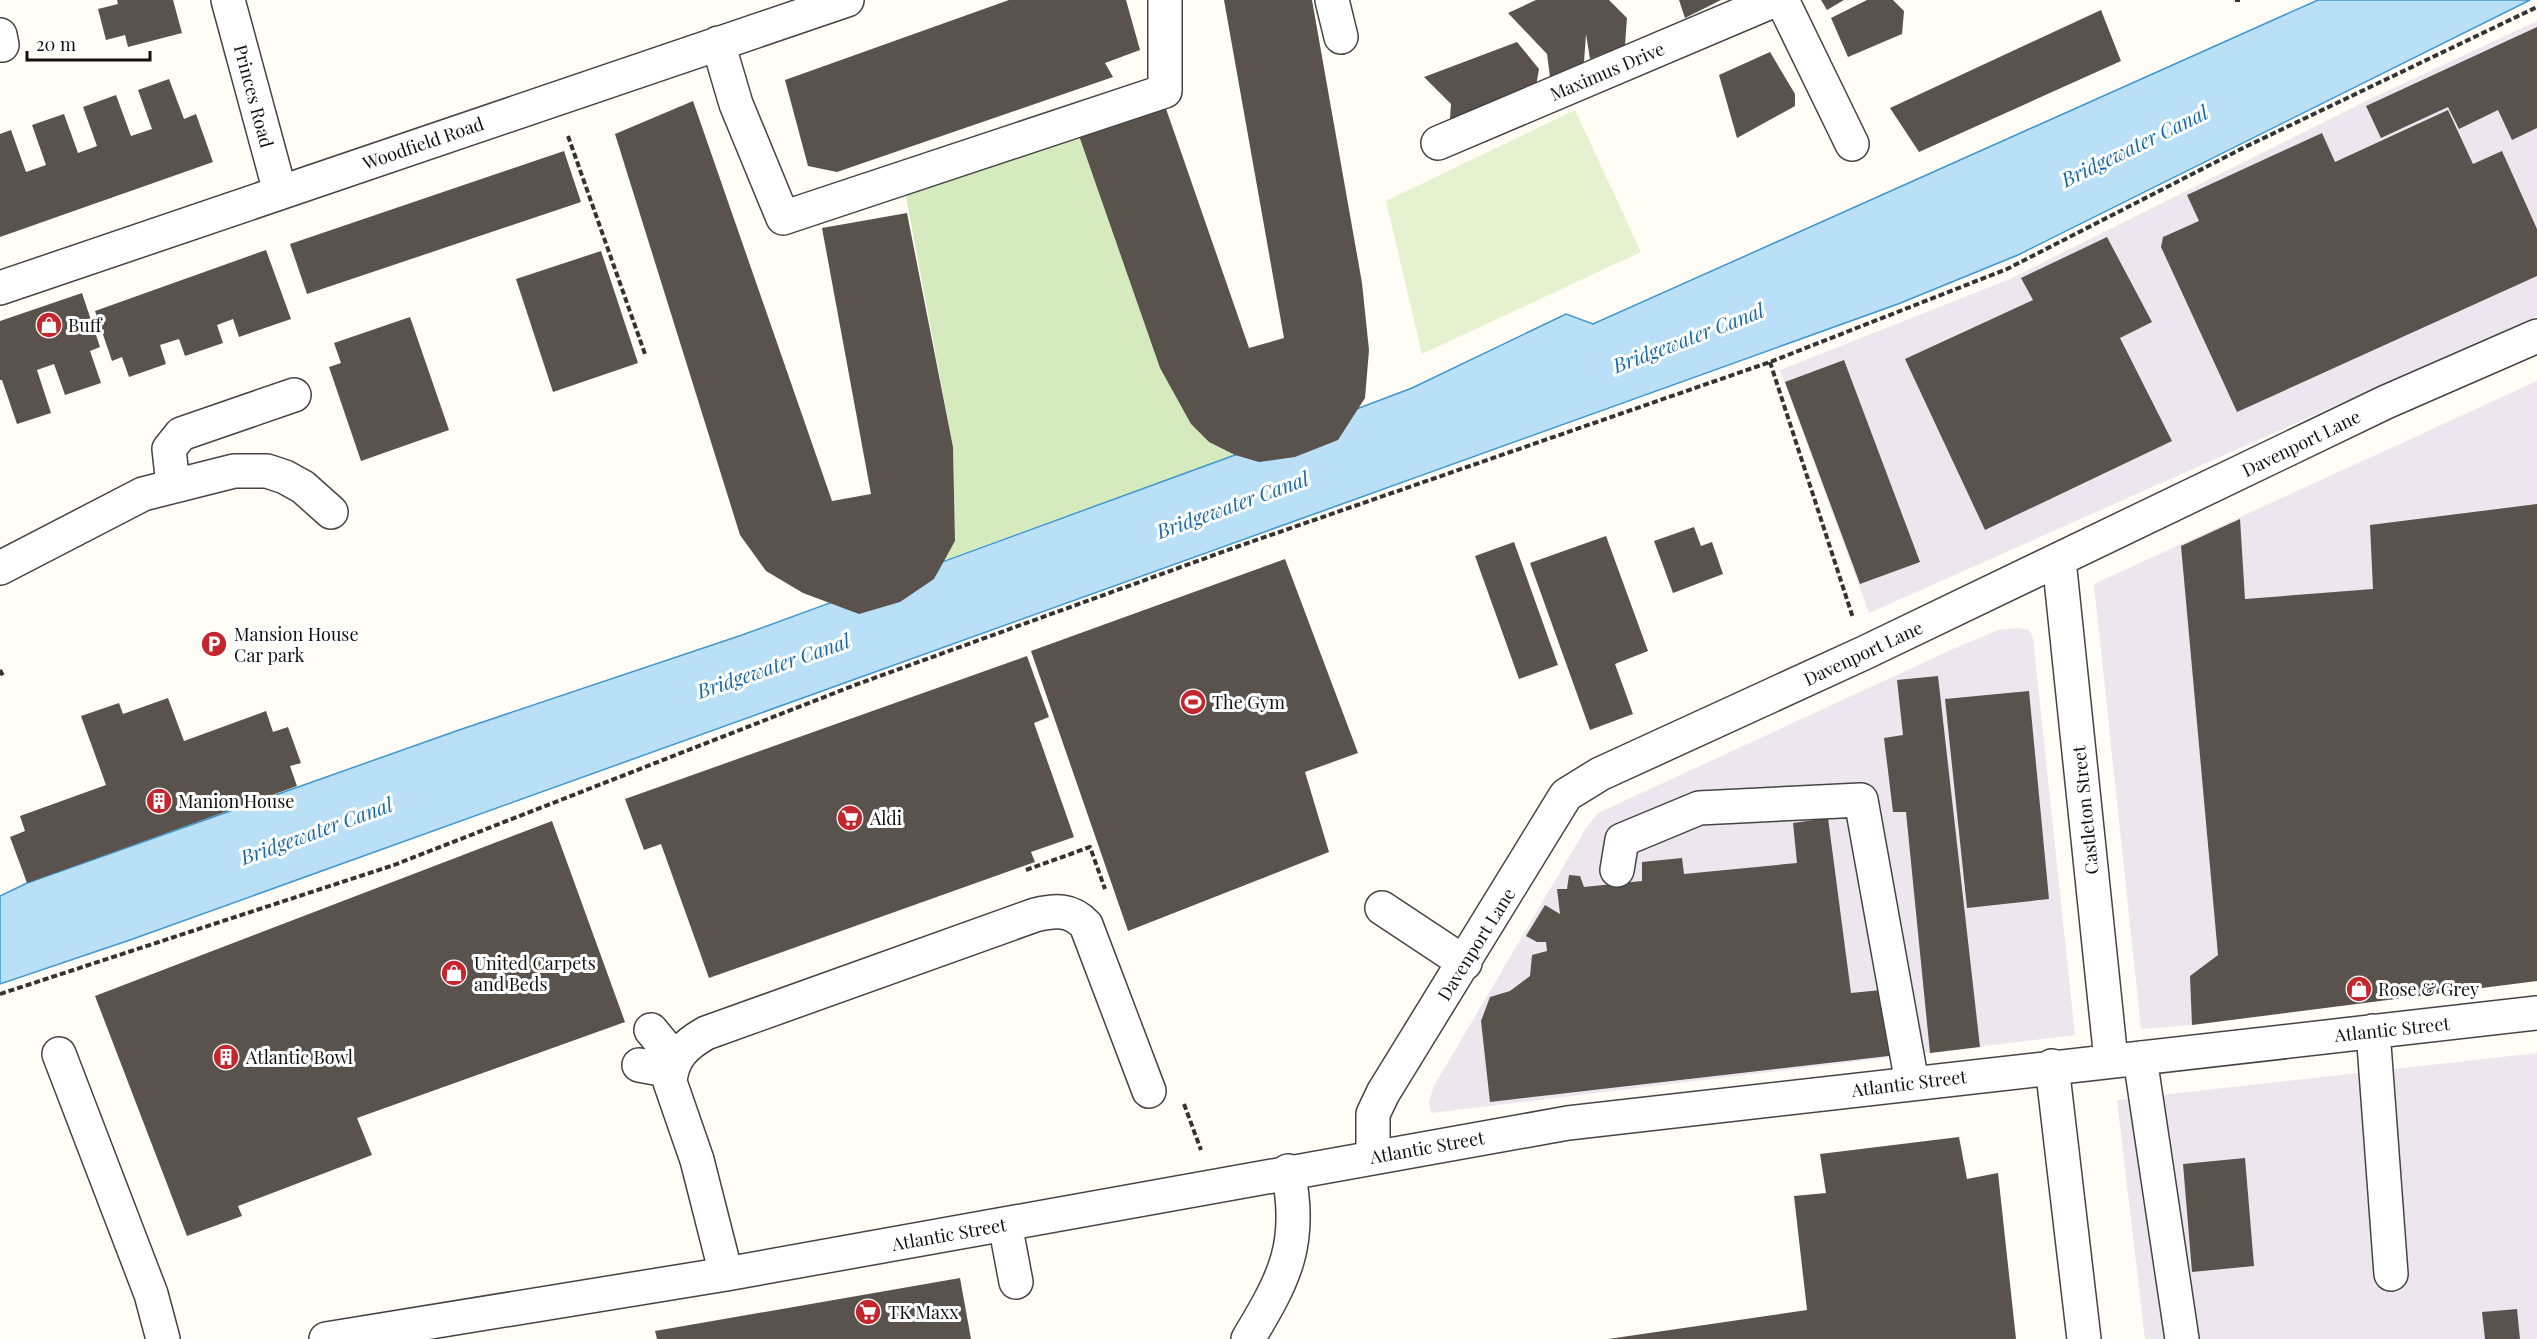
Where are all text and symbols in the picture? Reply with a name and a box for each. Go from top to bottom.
scale bar [27,24,150,62]
text: 20 m [36,32,76,56]
street label: Maximus Drive [1546,36,1668,106]
street label: Princes Road [229,42,279,151]
water label: Bridgewater Canal [2055,97,2213,193]
street label: Woodfield Road [358,111,487,175]
water label: Bridgewater Canal [1607,295,1769,379]
shop icon: Buff [34,310,64,340]
place label: Buff [68,313,103,337]
street label: Davenport Lane [2238,404,2364,482]
water label: Bridgewater Canal [1151,463,1313,544]
street label: Davenport Lane [1800,615,1926,691]
place label: Mansion House Car park [234,622,359,667]
water label: Bridgewater Canal [692,626,854,704]
parking icon: Mansion House Car park [199,629,229,659]
sports icon: The Gym [1178,687,1208,717]
place label: The Gym [1212,690,1285,714]
street label: Castleton Street [2066,744,2104,876]
building icon: Manion House [144,786,174,816]
place label: Manion House [178,789,294,813]
water label: Bridgewater Canal [235,789,397,870]
supermarket icon: Aldi [835,803,865,833]
place label: Aldi [869,806,902,830]
street label: Davenport Lane [1432,883,1520,1005]
place label: United Carpets and Beds [474,951,596,996]
shop icon: United Carpets and Beds [439,958,469,988]
shop icon: Rose & Grey [2344,974,2374,1004]
place label: Rose & Grey [2378,977,2479,1001]
street label: Atlantic Street [2332,1011,2451,1047]
building icon: Atlantic Bowl [211,1042,241,1072]
place label: Atlantic Bowl [245,1045,353,1069]
street label: Atlantic Street [1849,1064,1969,1102]
street label: Atlantic Street [1367,1125,1487,1169]
street label: Atlantic Street [889,1212,1009,1256]
supermarket icon: TK Maxx [853,1297,883,1327]
place label: TK Maxx [888,1300,959,1324]

